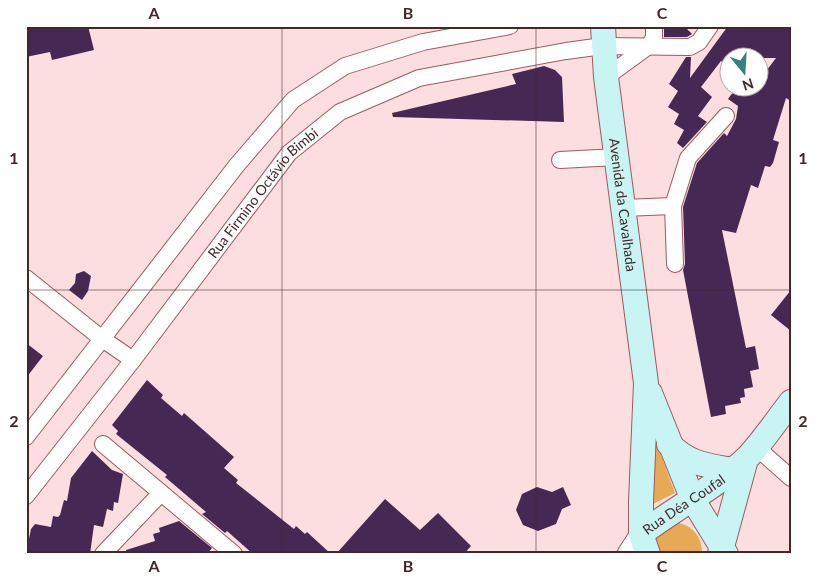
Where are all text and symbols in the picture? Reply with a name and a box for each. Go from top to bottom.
text: A [147,3,160,22]
text: B [403,3,413,22]
text: C [657,3,668,22]
north arrow [720,48,770,98]
text: N [740,75,756,95]
street label: Rua Firmino Octávio Bimbi [204,124,321,261]
street label: Avenida da Cavalhada [606,137,640,273]
text: 1 [9,148,19,167]
text: 1 [798,148,808,167]
text: 2 [9,411,19,430]
text: 2 [798,411,808,430]
street label: Rua Déa Coufal [639,470,728,538]
text: A [147,556,160,575]
text: B [403,556,413,575]
text: C [657,556,668,575]

